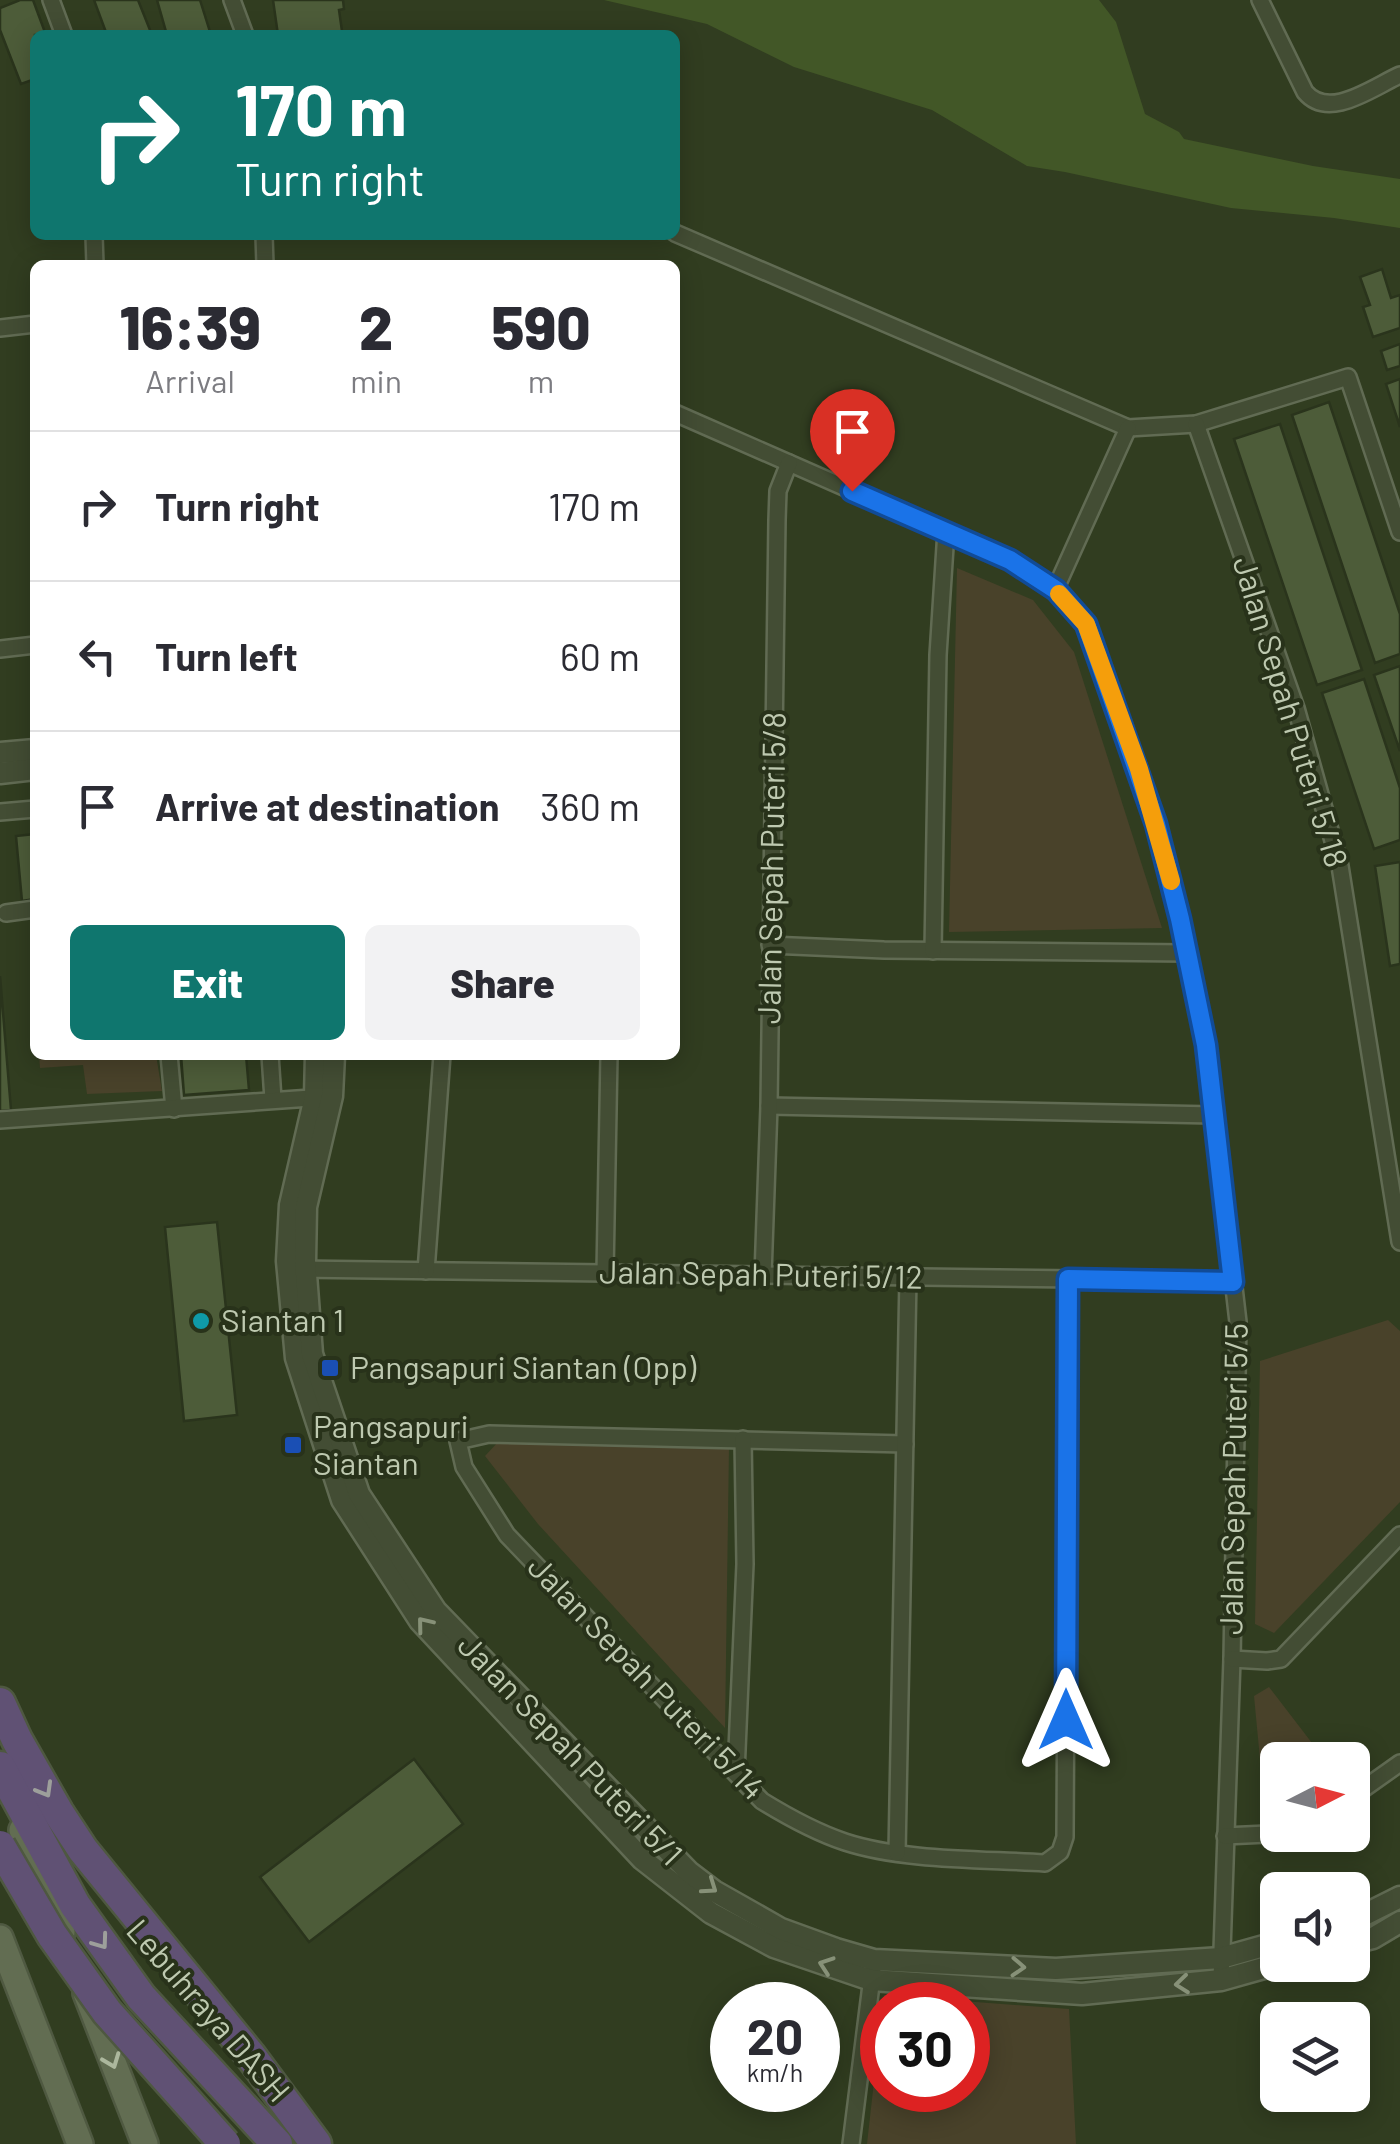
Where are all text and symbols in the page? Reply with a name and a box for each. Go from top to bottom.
text: 170 m [235,66,407,150]
icon: right [70,70,200,200]
text: Turn right [235,151,425,205]
text: 16:39 [119,290,261,362]
text: 2 [359,290,393,362]
text: 590 [491,290,591,362]
text: Arrival [145,361,235,399]
text: min [350,361,402,399]
text: m [528,361,554,399]
pin [810,389,895,492]
icon: arrive [825,404,880,459]
icon: right [70,479,125,534]
text: Turn right [155,483,320,529]
text: 170 m [548,483,640,529]
street label: Jalan Sepah Puteri 5/18 [1226,551,1357,872]
icon: left [70,629,125,684]
text: Turn left [155,633,298,679]
text: 60 m [560,633,640,679]
street label: Jalan Sepah Puteri 5/8 [748,712,792,1024]
icon: arrive [70,779,125,834]
text: Arrive at destination [155,783,500,829]
text: 360 m [540,783,640,829]
button: Exit [70,925,345,1040]
button: Share [365,925,640,1040]
street label: Jalan Sepah Puteri 5/12 [599,1251,923,1295]
place label: Siantan 1 [221,1300,344,1338]
marker: Siantan 1 [190,1310,212,1332]
street label: Jalan Sepah Puteri 5/5 [1210,1323,1254,1635]
place label: Pangsapuri Siantan (Opp) [350,1347,697,1385]
marker: Pangsapuri Siantan (Opp) [319,1357,341,1379]
place label: Pangsapuri Siantan [313,1406,469,1481]
marker: Pangsapuri Siantan [282,1434,304,1456]
street label: Jalan Sepah Puteri 5/14 [520,1548,772,1808]
one-way arrow [418,1617,436,1635]
street label: Jalan Sepah Puteri 5/1 [450,1626,690,1874]
position arrow [1014,1668,1118,1772]
north arrow [1260,1742,1370,1852]
map controls [1260,1742,1370,2112]
one-way arrow [33,1779,52,1797]
button: sound [1260,1872,1370,1982]
one-way arrow [699,1875,717,1893]
street label: Lebuhraya DASH [120,1911,299,2109]
one-way arrow [90,1931,107,1949]
one-way arrow [818,1956,835,1977]
one-way arrow [1011,1956,1027,1977]
one-way arrow [1174,1972,1190,1994]
speed limit sign: 30 [860,1982,990,2112]
button: layers [1260,2002,1370,2112]
text: 20 [747,2005,803,2065]
one-way arrow [100,2051,121,2068]
text: km/h [747,2057,803,2087]

